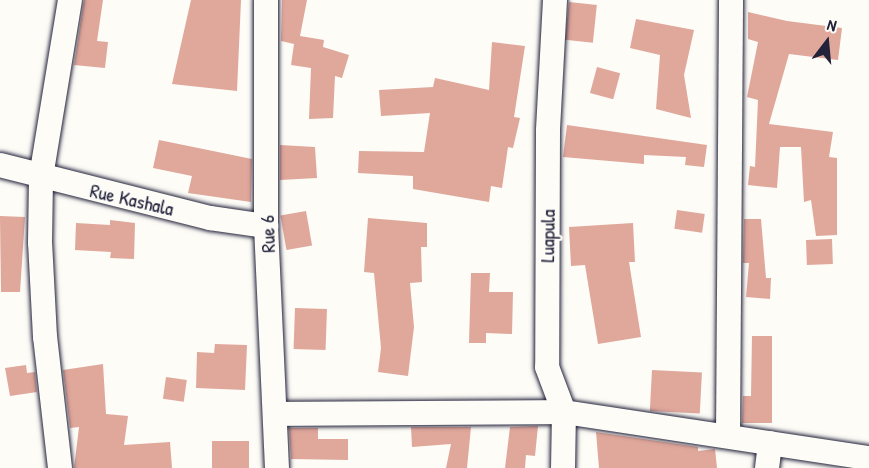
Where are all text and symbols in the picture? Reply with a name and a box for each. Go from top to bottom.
north arrow [797,12,857,72]
text: N [825,13,839,36]
street label: Rue Kashala [88,178,176,220]
street label: Luapula [535,209,559,263]
street label: Rue 6 [254,215,280,253]

